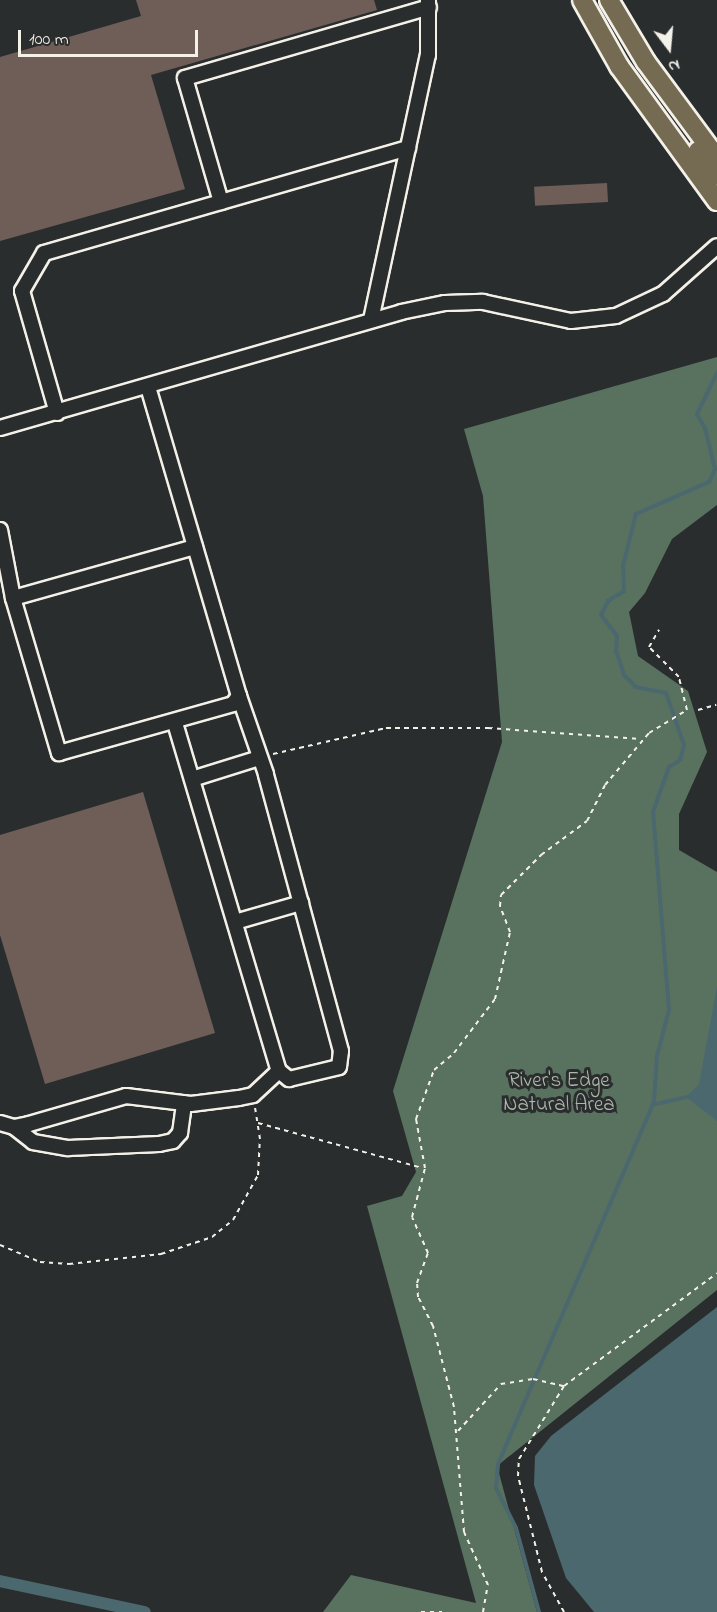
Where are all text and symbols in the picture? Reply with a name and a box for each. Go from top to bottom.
scale bar [21,18,201,56]
north arrow [639,18,699,78]
text: 100 m [29,27,69,53]
text: N [665,52,682,78]
park label: River's Edge Natural Area [503,1068,615,1118]

